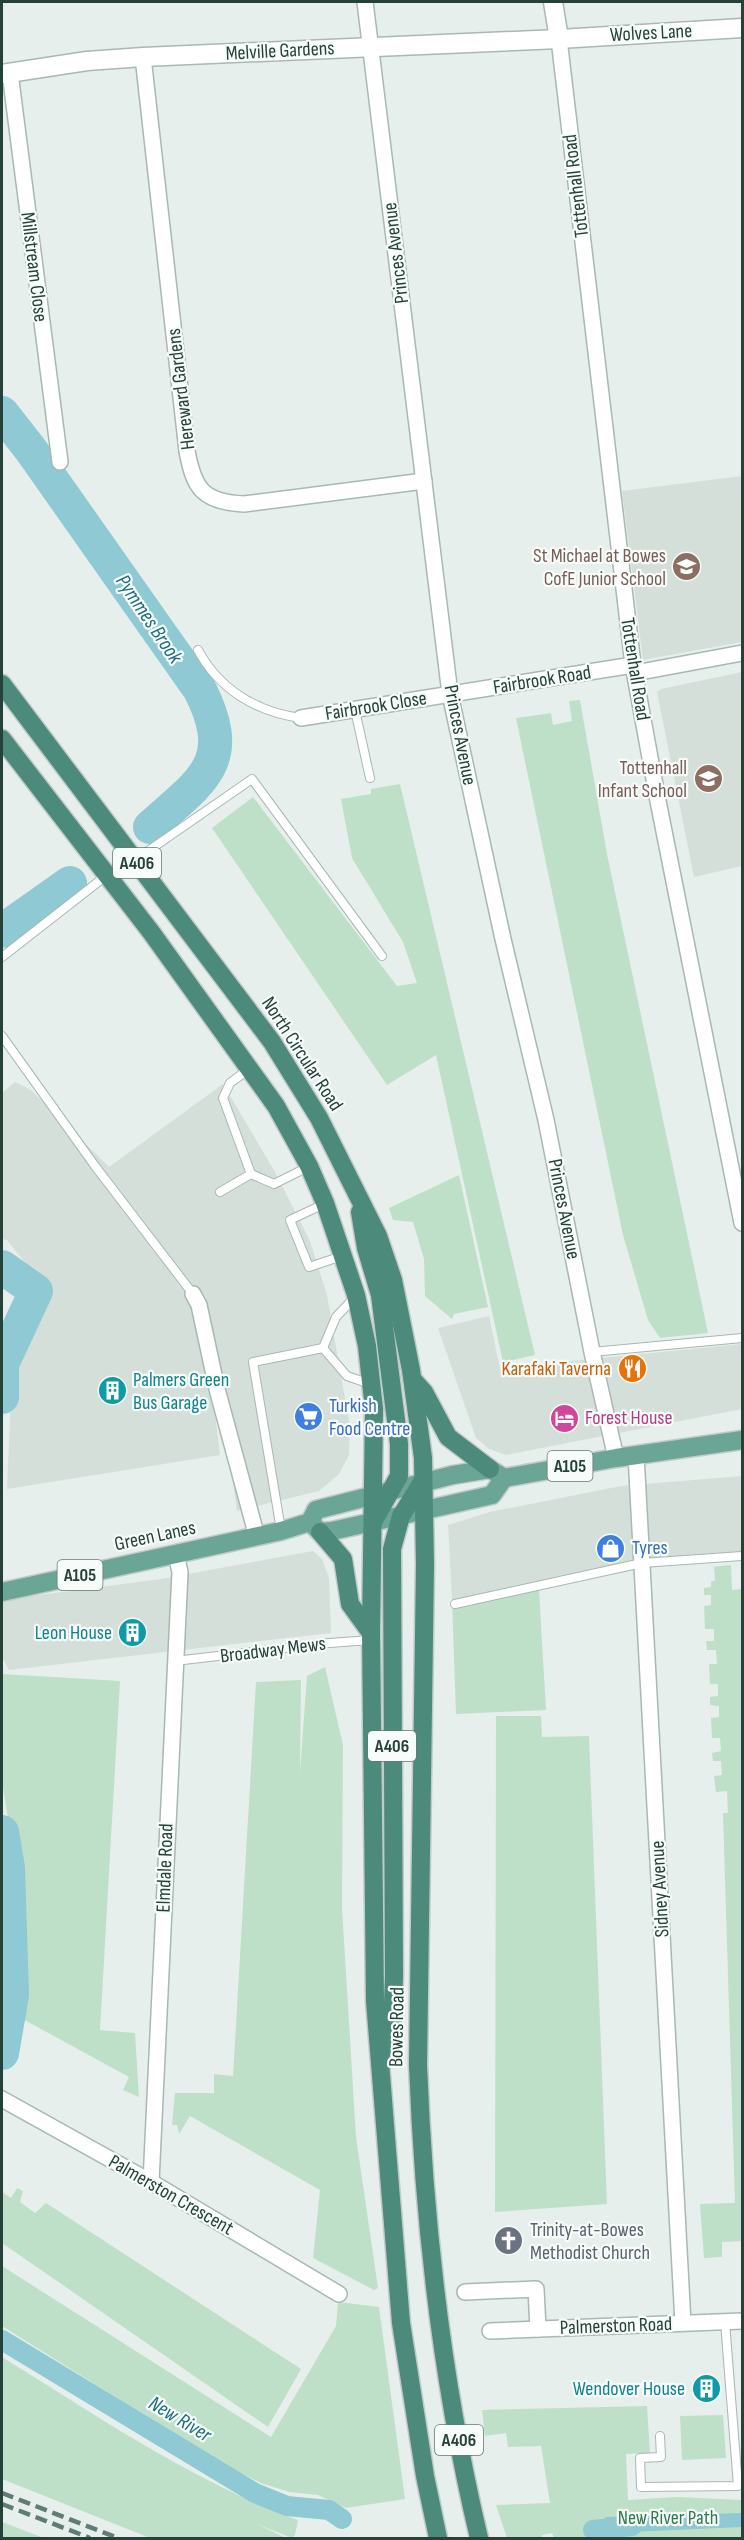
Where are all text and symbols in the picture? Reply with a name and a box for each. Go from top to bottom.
street label: Wolves Lane [609,19,693,47]
street label: Melville Gardens [225,36,335,66]
street label: Tottenhall Road [558,133,594,239]
street label: Princes Avenue [378,201,414,305]
street label: Millstream Close [15,211,53,323]
street label: Hereward Gardens [162,327,200,451]
place label: St Michael at Bowes CofE Junior School [533,544,666,591]
school or university icon: St Michael at Bowes CofE Junior School [671,551,703,583]
water label: Pymmes Brook [110,570,188,669]
street label: Tottenhall Road [615,616,655,722]
street label: Fairbrook Road [491,660,593,700]
street label: Princes Avenue [439,683,481,787]
street label: Fairbrook Close [324,686,428,726]
place label: Tottenhall Infant School [598,756,687,803]
school or university icon: Tottenhall Infant School [692,763,724,795]
road number: A406 [113,848,161,878]
street label: North Circular Road [256,992,348,1116]
street label: Princes Avenue [543,1157,585,1261]
restaurant icon: Karafaki Taverna [616,1353,648,1385]
place label: Karafaki Taverna [501,1357,611,1381]
place label: Palmers Green Bus Garage [133,1368,229,1415]
building icon: Palmers Green Bus Garage [96,1375,128,1407]
place label: Turkish Food Centre [329,1394,410,1441]
supermarket icon: Turkish Food Centre [292,1401,324,1433]
hotel icon: Forest House [548,1402,580,1434]
place label: Forest House [585,1406,673,1430]
road number: A105 [548,1451,592,1481]
street label: Green Lanes [112,1516,198,1556]
shop icon: Tyres [595,1532,627,1564]
place label: Tyres [632,1536,668,1560]
road number: A105 [58,1560,103,1590]
building icon: Leon House [117,1617,149,1649]
place label: Leon House [35,1621,112,1645]
street label: Broadway Mews [219,1632,327,1668]
road number: A406 [368,1731,416,1761]
street label: Elmdale Road [151,1823,179,1913]
street label: Sidney Avenue [645,1840,675,1938]
street label: Bowes Road [384,1987,410,2067]
street label: Palmerston Crescent [104,2150,238,2240]
place label: Trinity-at-Bowes Methodist Church [530,2218,650,2265]
church icon: Trinity-at-Bowes Methodist Church [493,2225,525,2257]
street label: Palmerston Road [559,2312,673,2340]
building icon: Wendover House [690,2373,722,2405]
place label: Wendover House [573,2377,685,2401]
water label: New River [144,2391,217,2448]
road number: A406 [435,2425,483,2455]
park label: New River Path [618,2506,718,2530]

